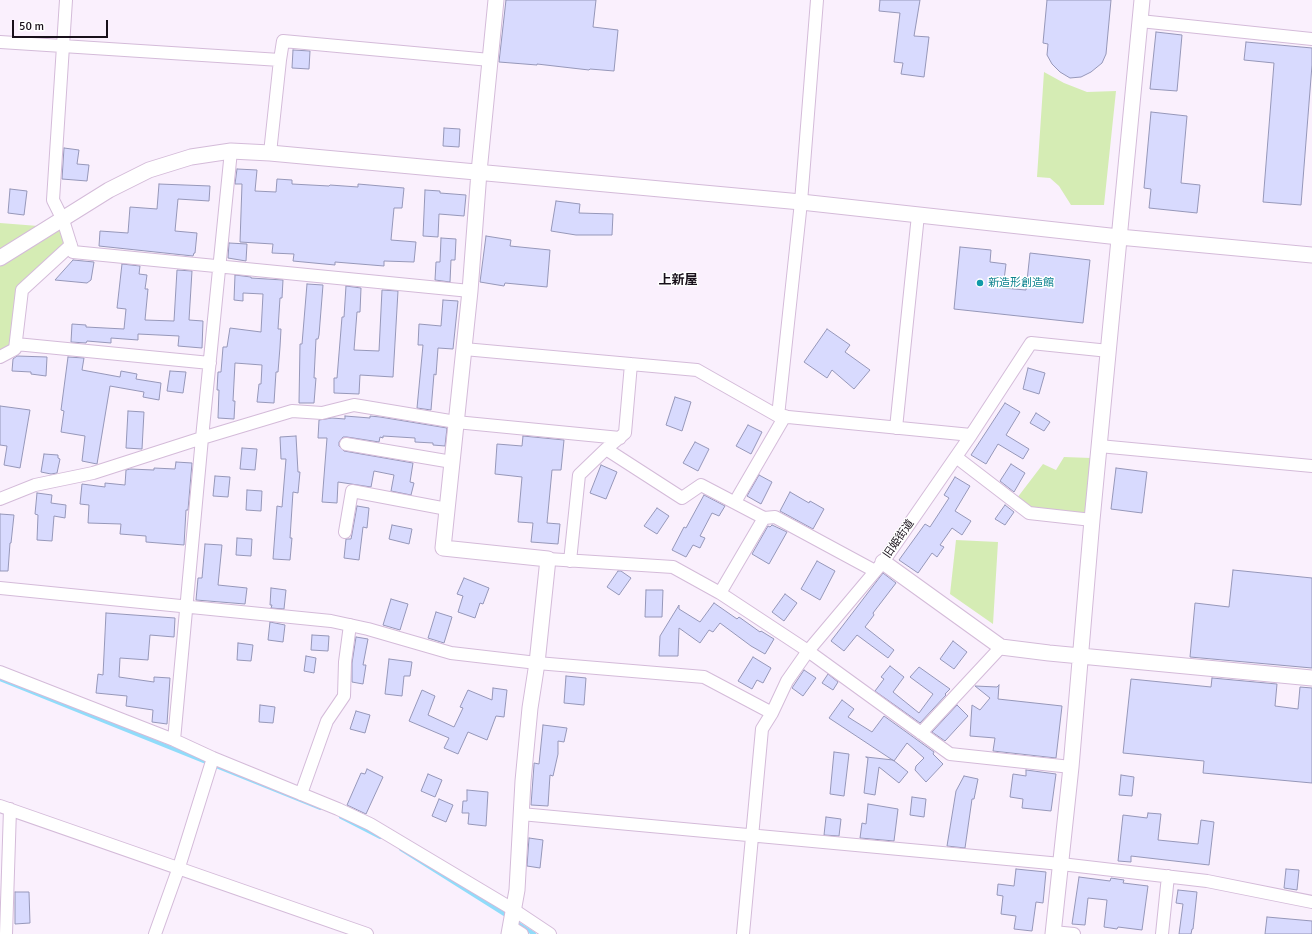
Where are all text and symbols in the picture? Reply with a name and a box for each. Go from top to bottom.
scale bar [14,12,110,38]
text: 50 m [19,19,44,34]
district label: 上新屋 [659,273,697,289]
place label: 新造形創造館 [988,276,1054,290]
marker: 新造形創造館 [975,278,985,288]
street label: 旧姫街道 [881,517,917,561]

